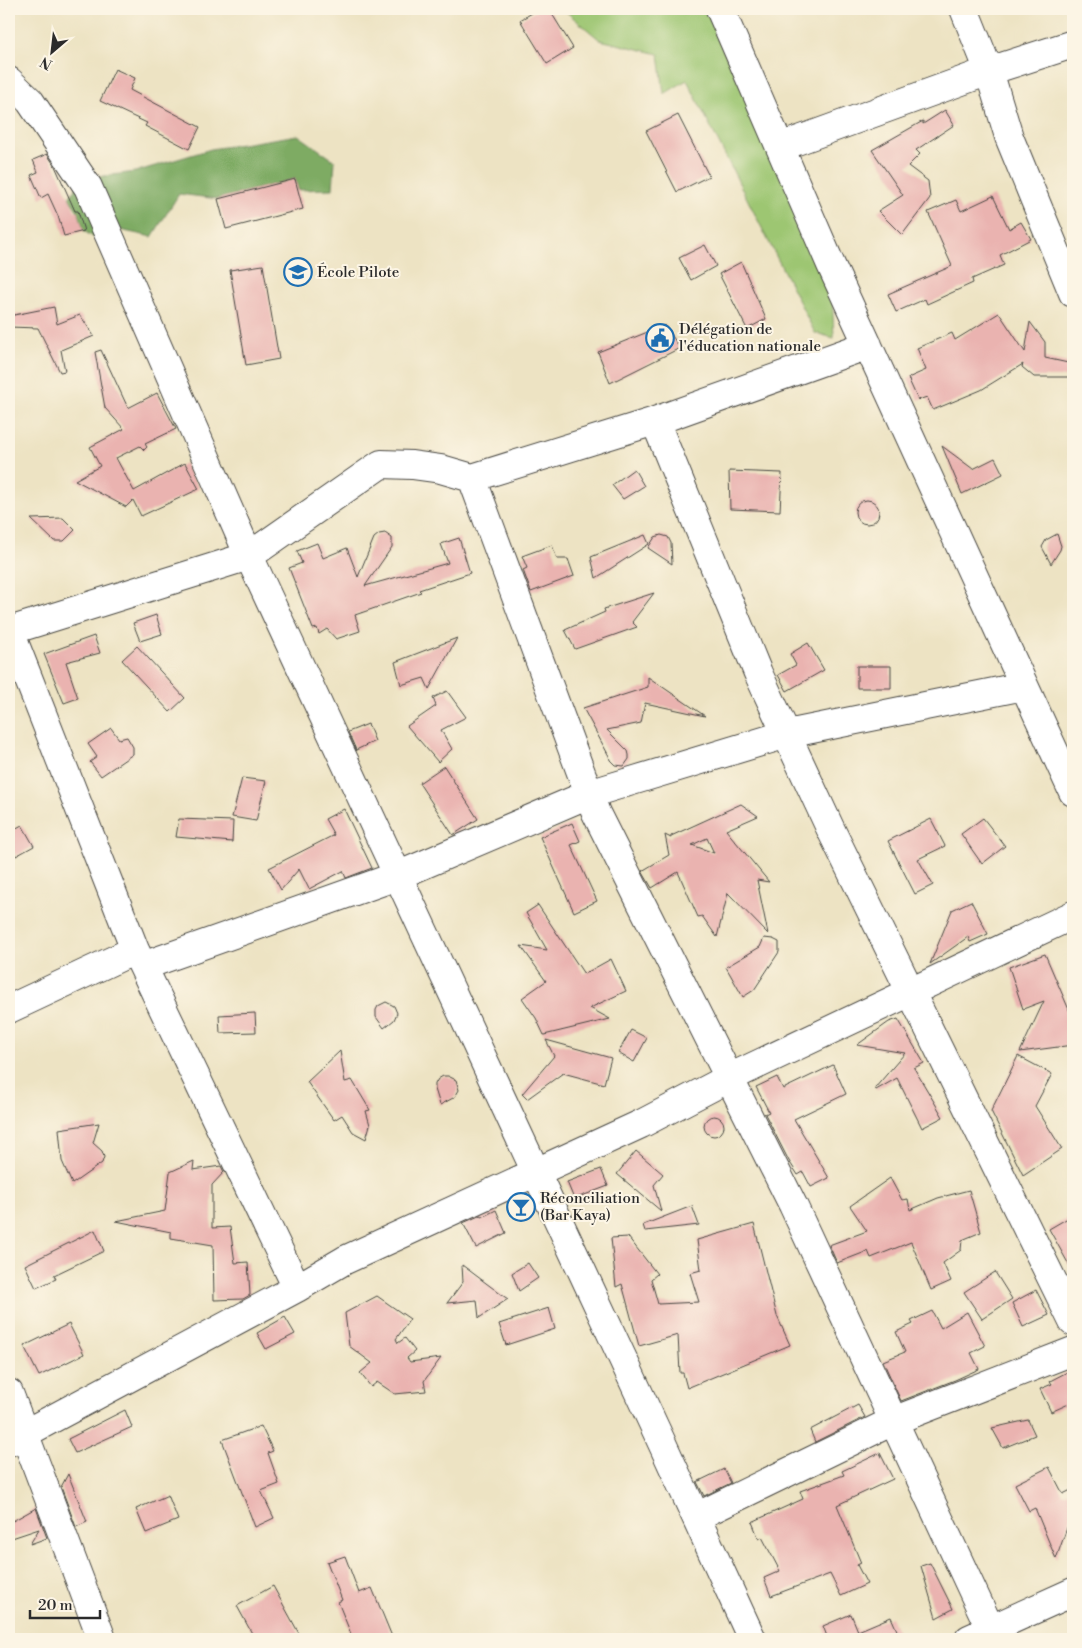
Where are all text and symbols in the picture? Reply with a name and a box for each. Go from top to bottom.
north arrow [28,28,78,78]
text: N [37,52,55,73]
school or university icon: École Pilote [283,257,313,287]
place label: École Pilote [317,262,399,282]
place label: Délégation de l'éducation nationale [679,320,821,356]
public building icon: Délégation de l'éducation nationale [645,323,675,353]
place label: Réconciliation (Bar Kaya) [540,1189,640,1225]
bar icon: Réconciliation (Bar Kaya) [506,1192,536,1222]
scale bar [30,1588,100,1620]
text: 20 m [38,1596,73,1615]

